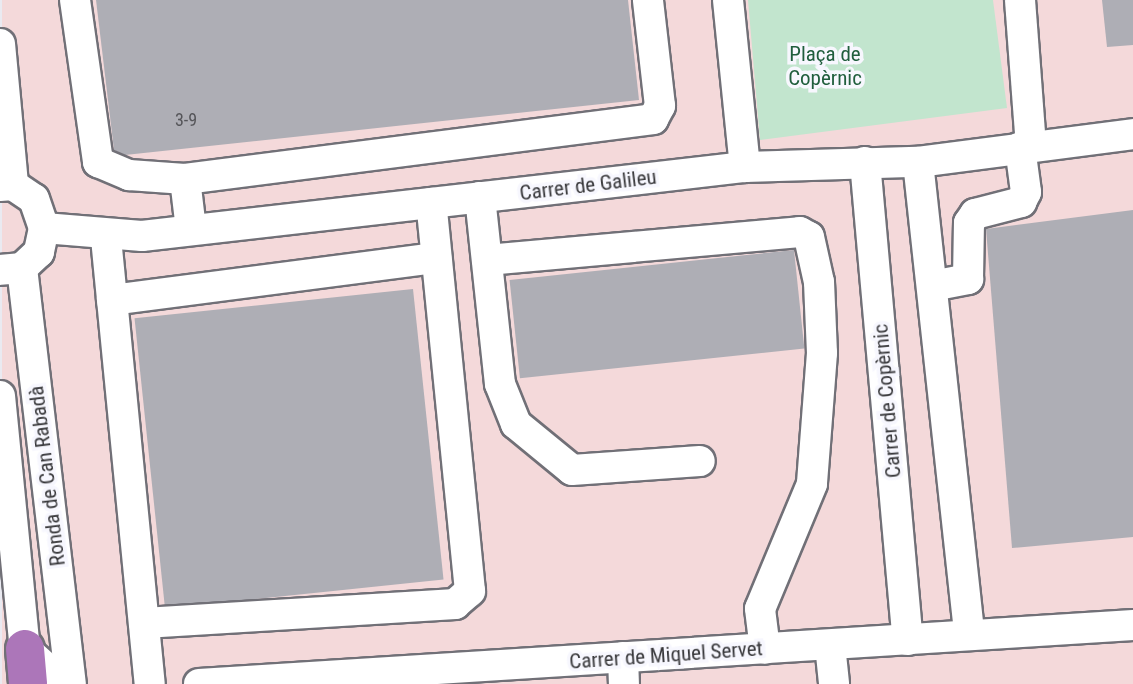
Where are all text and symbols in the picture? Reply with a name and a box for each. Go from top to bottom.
park label: Plaça de Copèrnic [788,41,862,91]
house number: 3-9 [175,109,197,131]
street label: Carrer de Galileu [518,164,658,206]
street label: Carrer de Copèrnic [868,323,906,479]
street label: Ronda de Can Rabadà [23,384,71,568]
street label: Carrer de Miquel Servet [568,636,764,674]

